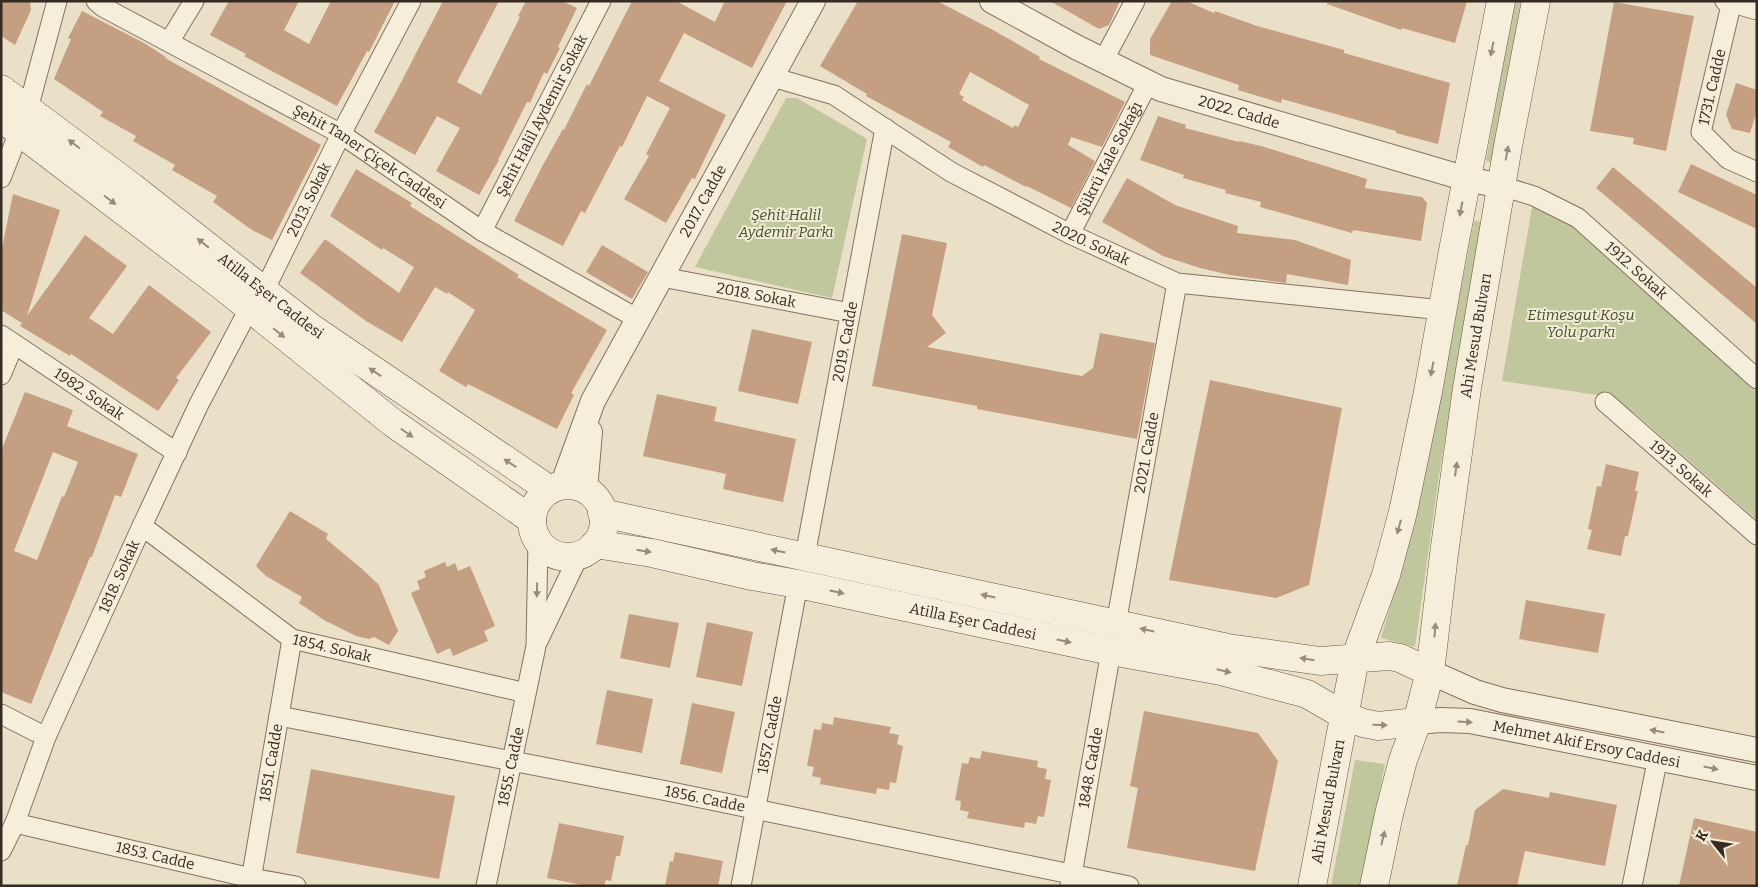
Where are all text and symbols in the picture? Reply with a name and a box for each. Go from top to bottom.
street label: Şehit Halil Aydemir Sokak [492,31,591,200]
one-way arrow [1488,42,1496,57]
street label: 1731. Cadde [1695,47,1729,127]
street label: 2022. Cadde [1196,91,1282,132]
street label: Şükrü Kale Sokağı [1072,98,1146,218]
street label: Şehit Taner Çiçek Caddesi [290,101,450,213]
one-way arrow [68,138,81,149]
one-way arrow [1503,144,1511,160]
street label: 2013. Sokak [283,159,335,239]
street label: 2017. Cadde [676,161,730,240]
one-way arrow [103,195,116,206]
one-way arrow [1457,201,1465,216]
park label: Şehit Halil Aydemir Parkı [737,206,834,241]
street label: 2020. Sokak [1050,218,1133,269]
one-way arrow [197,237,210,248]
street label: 1912. Sokak [1601,238,1671,303]
street label: Atilla Eşer Caddesi [214,249,328,343]
street label: Ahi Mesud Bulvarı [1457,271,1495,399]
street label: 2018. Sokak [715,279,798,312]
street label: 2019. Cadde [829,300,861,384]
park label: Etimesgut Koşu Yolu parkı [1527,306,1635,341]
one-way arrow [272,327,285,338]
one-way arrow [1428,361,1436,377]
street label: 1982. Sokak [51,364,128,424]
one-way arrow [368,367,382,377]
street label: 2021. Cadde [1131,411,1163,495]
one-way arrow [400,428,414,438]
street label: 1913. Sokak [1646,436,1716,501]
one-way arrow [503,458,516,468]
one-way arrow [1452,460,1460,476]
one-way arrow [1394,520,1402,535]
street label: 1818. Sokak [95,537,144,616]
one-way arrow [771,547,786,555]
one-way arrow [636,548,652,556]
one-way arrow [533,583,541,599]
one-way arrow [829,588,844,596]
one-way arrow [981,592,996,600]
street label: Atilla Eşer Caddesi [908,599,1039,644]
one-way arrow [1432,621,1440,637]
one-way arrow [1140,626,1155,634]
street label: 1854. Sokak [291,630,374,666]
one-way arrow [1056,637,1072,645]
one-way arrow [1299,655,1315,663]
one-way arrow [1216,667,1231,675]
street label: 1857. Cadde [753,694,786,775]
street label: Mehmet Akif Ersoy Caddesi [1491,717,1682,772]
one-way arrow [1458,718,1474,726]
street label: 1851. Cadde [255,722,286,803]
one-way arrow [1372,722,1388,730]
street label: 1855. Cadde [494,725,528,808]
street label: 1848. Cadde [1075,726,1107,810]
one-way arrow [1649,726,1665,734]
street label: Ahi Mesud Bulvarı [1307,737,1349,865]
one-way arrow [1703,765,1719,773]
street label: 1856. Cadde [663,782,747,816]
north arrow [1688,817,1738,867]
text: K [1692,827,1712,844]
one-way arrow [1379,830,1387,845]
street label: 1853. Cadde [114,838,196,874]

